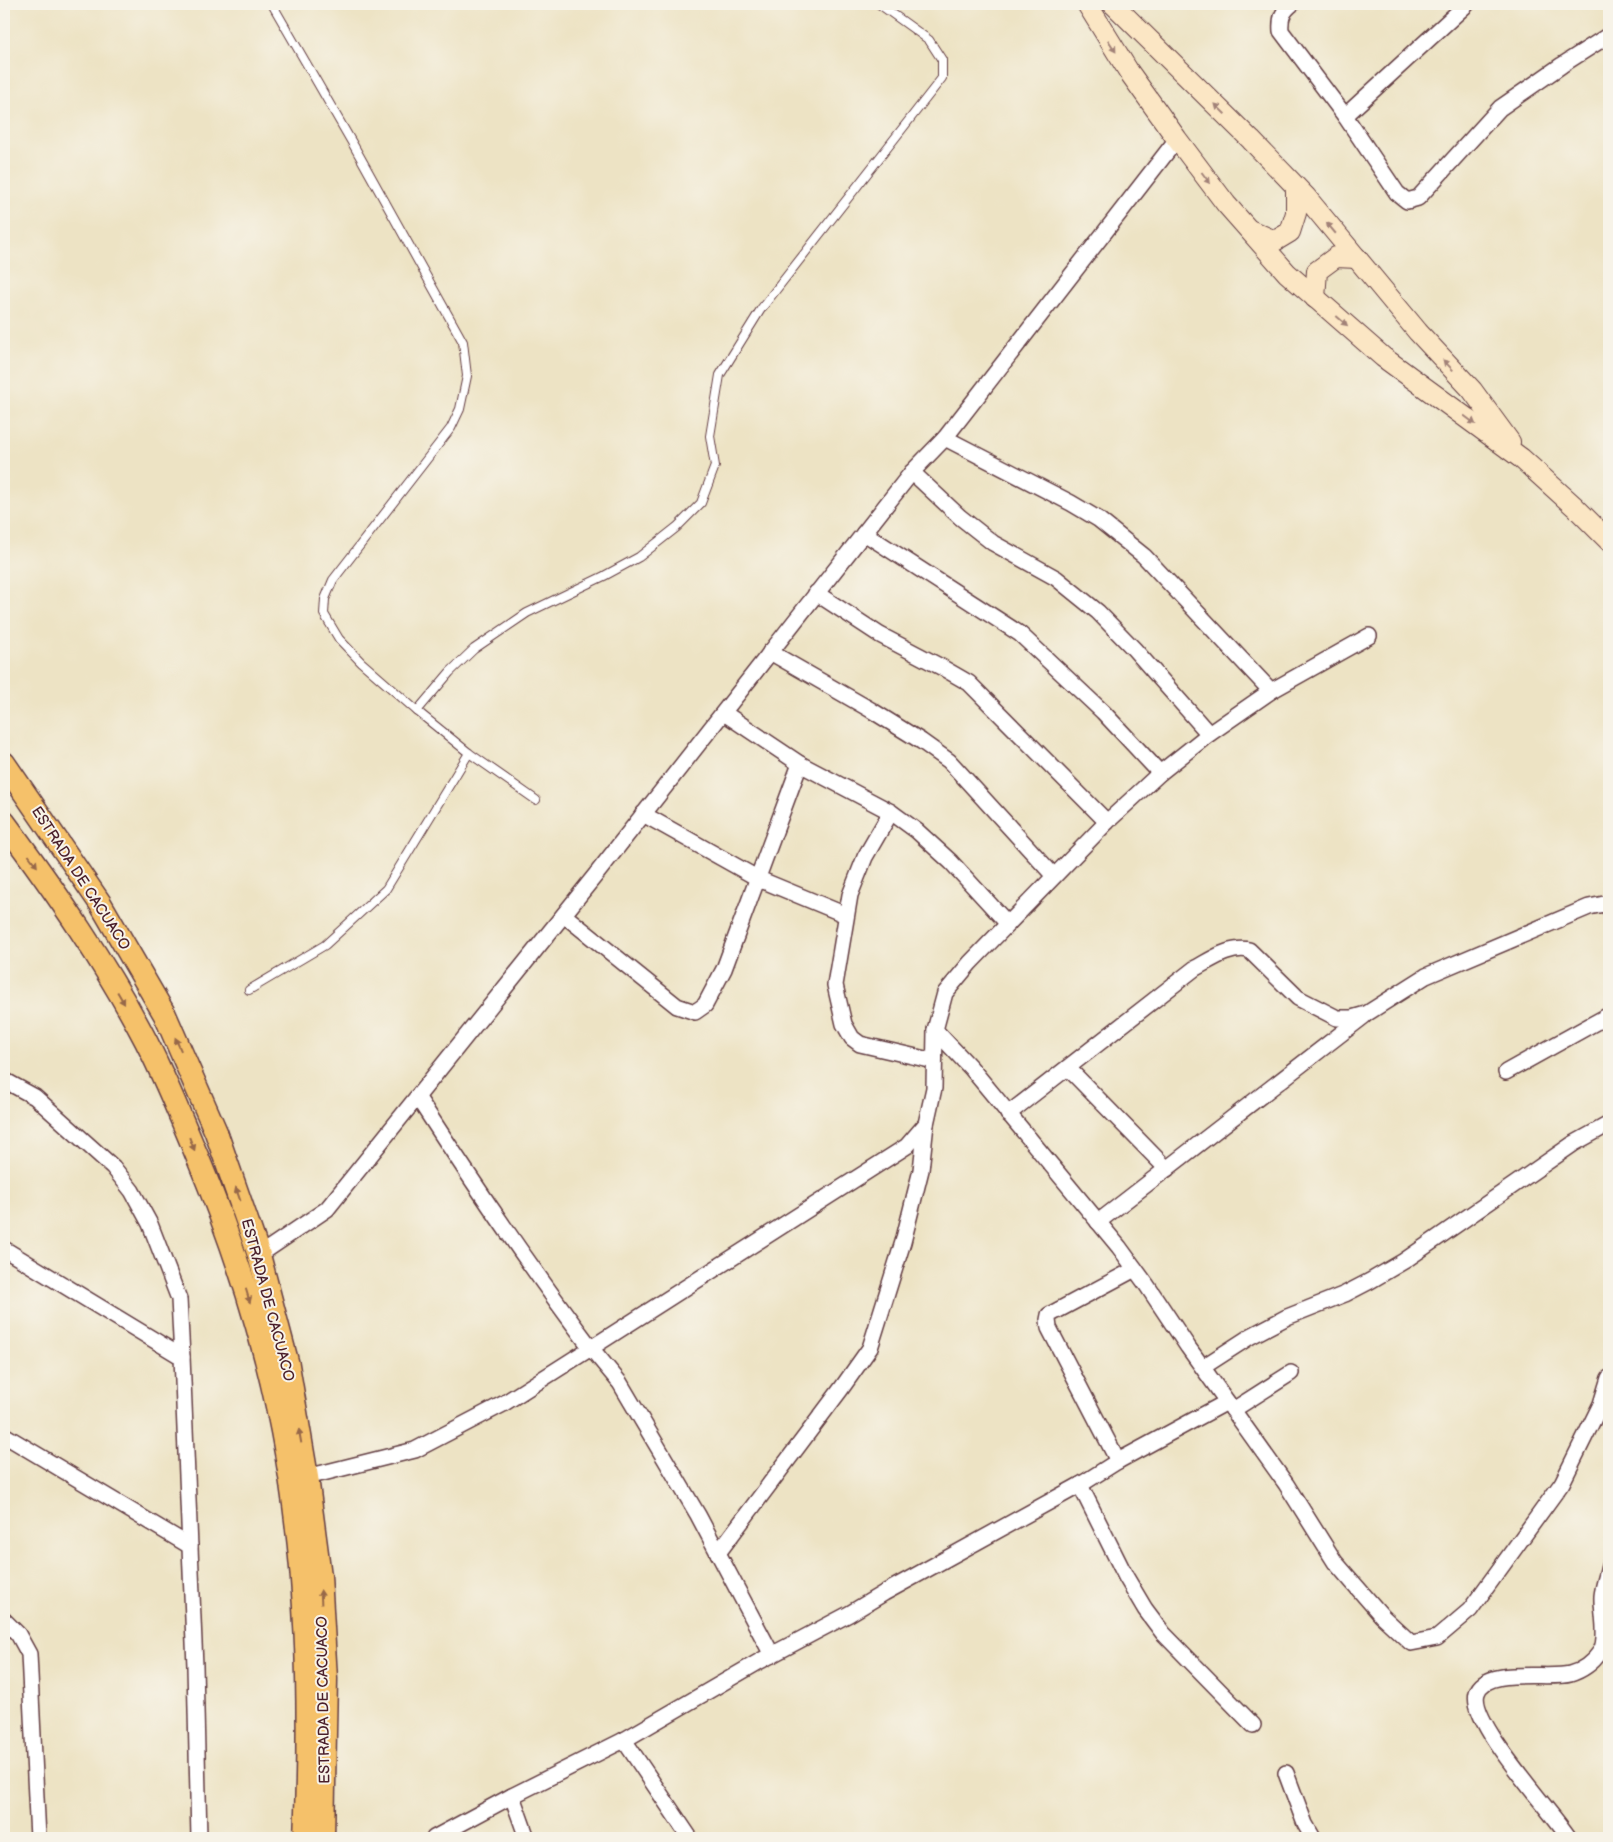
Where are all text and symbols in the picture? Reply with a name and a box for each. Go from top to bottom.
one-way arrow [1107,39,1117,52]
one-way arrow [1215,104,1227,116]
one-way arrow [1201,171,1211,185]
one-way arrow [1326,222,1337,235]
one-way arrow [1335,315,1347,327]
one-way arrow [1442,359,1454,371]
one-way arrow [1463,415,1477,425]
street label: ESTRADA DE CACUACO [27,803,134,954]
one-way arrow [28,854,38,868]
one-way arrow [117,990,125,1005]
one-way arrow [173,1037,181,1051]
one-way arrow [188,1137,196,1152]
one-way arrow [234,1187,241,1202]
street label: ESTRADA DE CACUACO [237,1217,298,1384]
one-way arrow [244,1289,252,1304]
one-way arrow [296,1428,304,1444]
one-way arrow [316,1589,324,1605]
street label: ESTRADA DE CACUACO [313,1616,334,1784]

